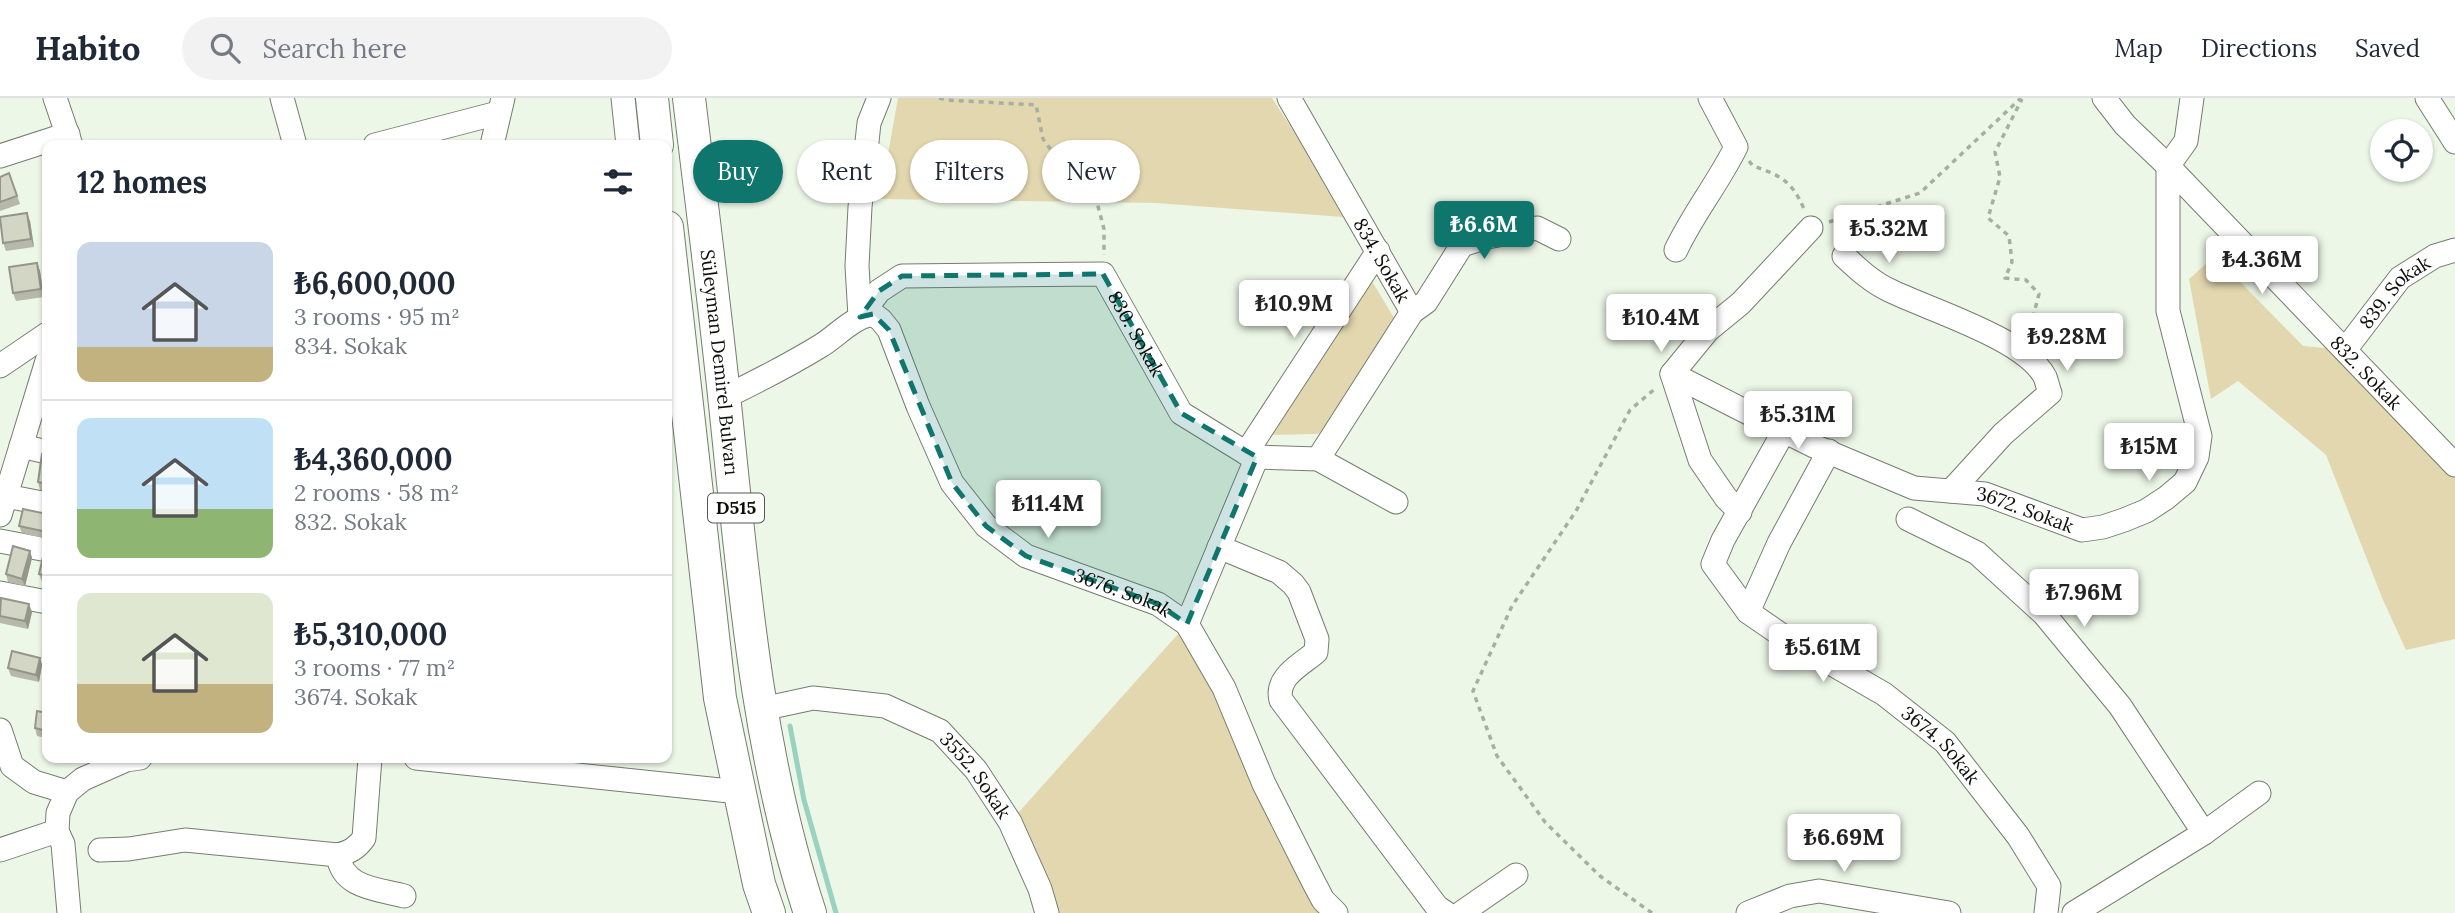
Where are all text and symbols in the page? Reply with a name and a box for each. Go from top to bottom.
search box [182,17,672,80]
text: Habito [35,27,140,69]
icon: search [206,29,244,67]
text: Search here [262,32,407,65]
text: Map [2114,33,2163,64]
text: Directions [2201,33,2317,64]
text: Saved [2355,33,2420,64]
map controls [2370,119,2433,182]
button: locate [2370,119,2433,182]
chip: Buy [693,140,783,203]
chip: Rent [797,140,896,203]
chip: Filters [910,140,1028,203]
chip: New [1042,140,1140,203]
text: 12 homes [77,163,207,201]
icon: filters [599,163,637,201]
pin: ₺6.6M [1435,202,1533,261]
pin: ₺5.32M [1832,206,1946,265]
text: ₺6.6M [1450,209,1518,238]
text: ₺5.32M [1850,213,1928,242]
street label: 834. Sokak [1349,214,1416,307]
pin: ₺4.36M [2205,236,2319,296]
text: ₺4.36M [2222,244,2302,273]
street label: Süleyman Demirel Bulvarı [695,248,744,476]
street label: 839. Sokak [2354,250,2435,333]
text: ₺6,600,000 [294,264,456,302]
icon: home [133,270,217,354]
pin: ₺10.9M [1237,280,1351,340]
street label: 830. Sokak [1103,286,1170,381]
text: ₺10.9M [1255,288,1333,317]
pin: ₺10.4M [1604,294,1718,354]
text: 3 rooms · 95 m² [294,302,460,331]
text: ₺10.4M [1622,302,1700,331]
pin: ₺9.28M [2010,314,2124,373]
text: ₺9.28M [2027,321,2107,350]
text: 834. Sokak [294,331,407,360]
street label: 832. Sokak [2325,331,2408,415]
pin: ₺5.31M [1741,392,1855,451]
text: ₺5.31M [1760,399,1836,428]
pin: ₺15M [2108,424,2190,483]
text: ₺15M [2120,431,2178,460]
text: ₺4,360,000 [294,440,453,478]
icon: home [133,446,217,530]
text: 2 rooms · 58 m² [294,478,459,507]
pin: ₺11.4M [991,480,1105,540]
street label: 3672. Sokak [1976,481,2078,538]
text: ₺11.4M [1012,488,1084,517]
road number: D515 [708,494,764,522]
text: 832. Sokak [294,507,407,536]
street label: 3676. Sokak [1071,563,1177,623]
pin: ₺7.96M [2027,570,2141,629]
text: ₺7.96M [2045,577,2123,606]
text: ₺5,310,000 [294,615,447,653]
icon: home [133,621,217,705]
pin: ₺5.61M [1766,624,1880,684]
text: ₺5.61M [1785,632,1861,661]
text: 3 rooms · 77 m² [294,653,455,682]
text: 3674. Sokak [294,682,417,711]
street label: 3674. Sokak [1897,700,1986,790]
street label: 3552. Sokak [935,727,1017,824]
pin: ₺6.69M [1787,814,1901,874]
text: ₺6.69M [1803,822,1885,851]

